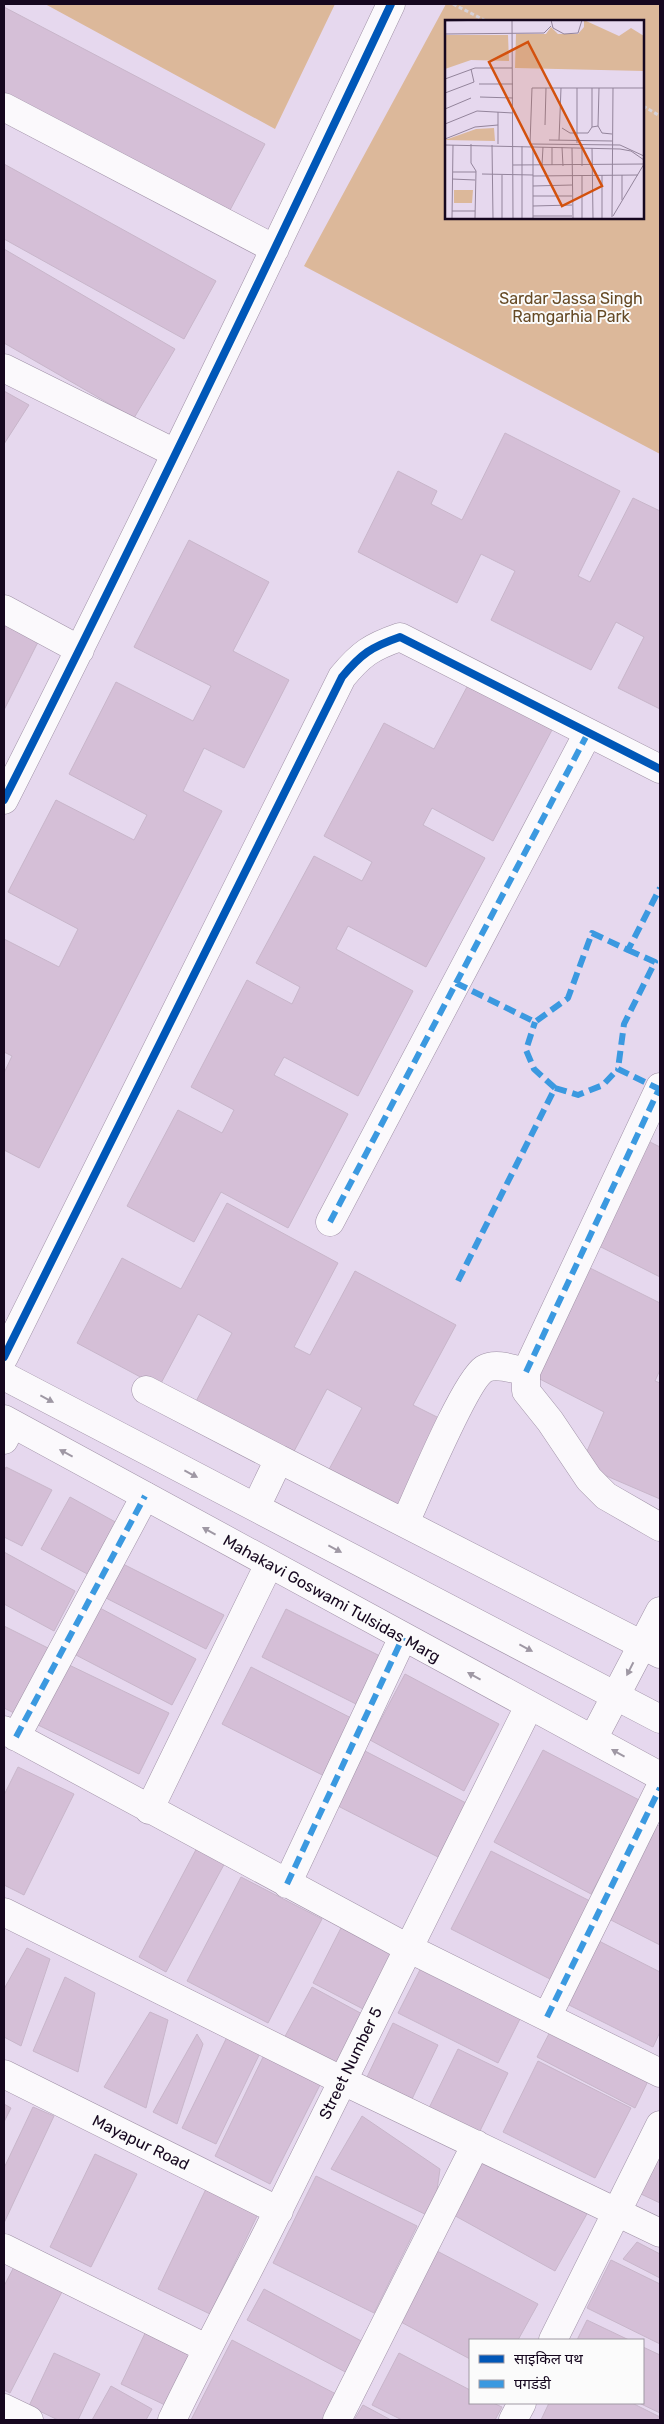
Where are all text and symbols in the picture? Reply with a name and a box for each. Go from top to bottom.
inset map [445,20,644,219]
park label: Sardar Jassa Singh Ramgarhia Park [499,289,643,326]
one-way arrow [40,1395,54,1403]
one-way arrow [59,1449,73,1457]
one-way arrow [184,1470,198,1478]
one-way arrow [202,1527,216,1535]
street label: Mahakavi Goswami Tulsidas Marg [220,1531,444,1666]
one-way arrow [328,1545,342,1553]
one-way arrow [519,1644,533,1652]
one-way arrow [626,1662,634,1676]
one-way arrow [467,1672,482,1680]
one-way arrow [611,1748,624,1757]
street label: Street Number 5 [315,2004,386,2123]
street label: Mayapur Road [89,2111,192,2174]
legend [469,2339,644,2404]
text: साइकिल पथ [514,2350,583,2368]
text: पगडंडी [514,2375,552,2393]

